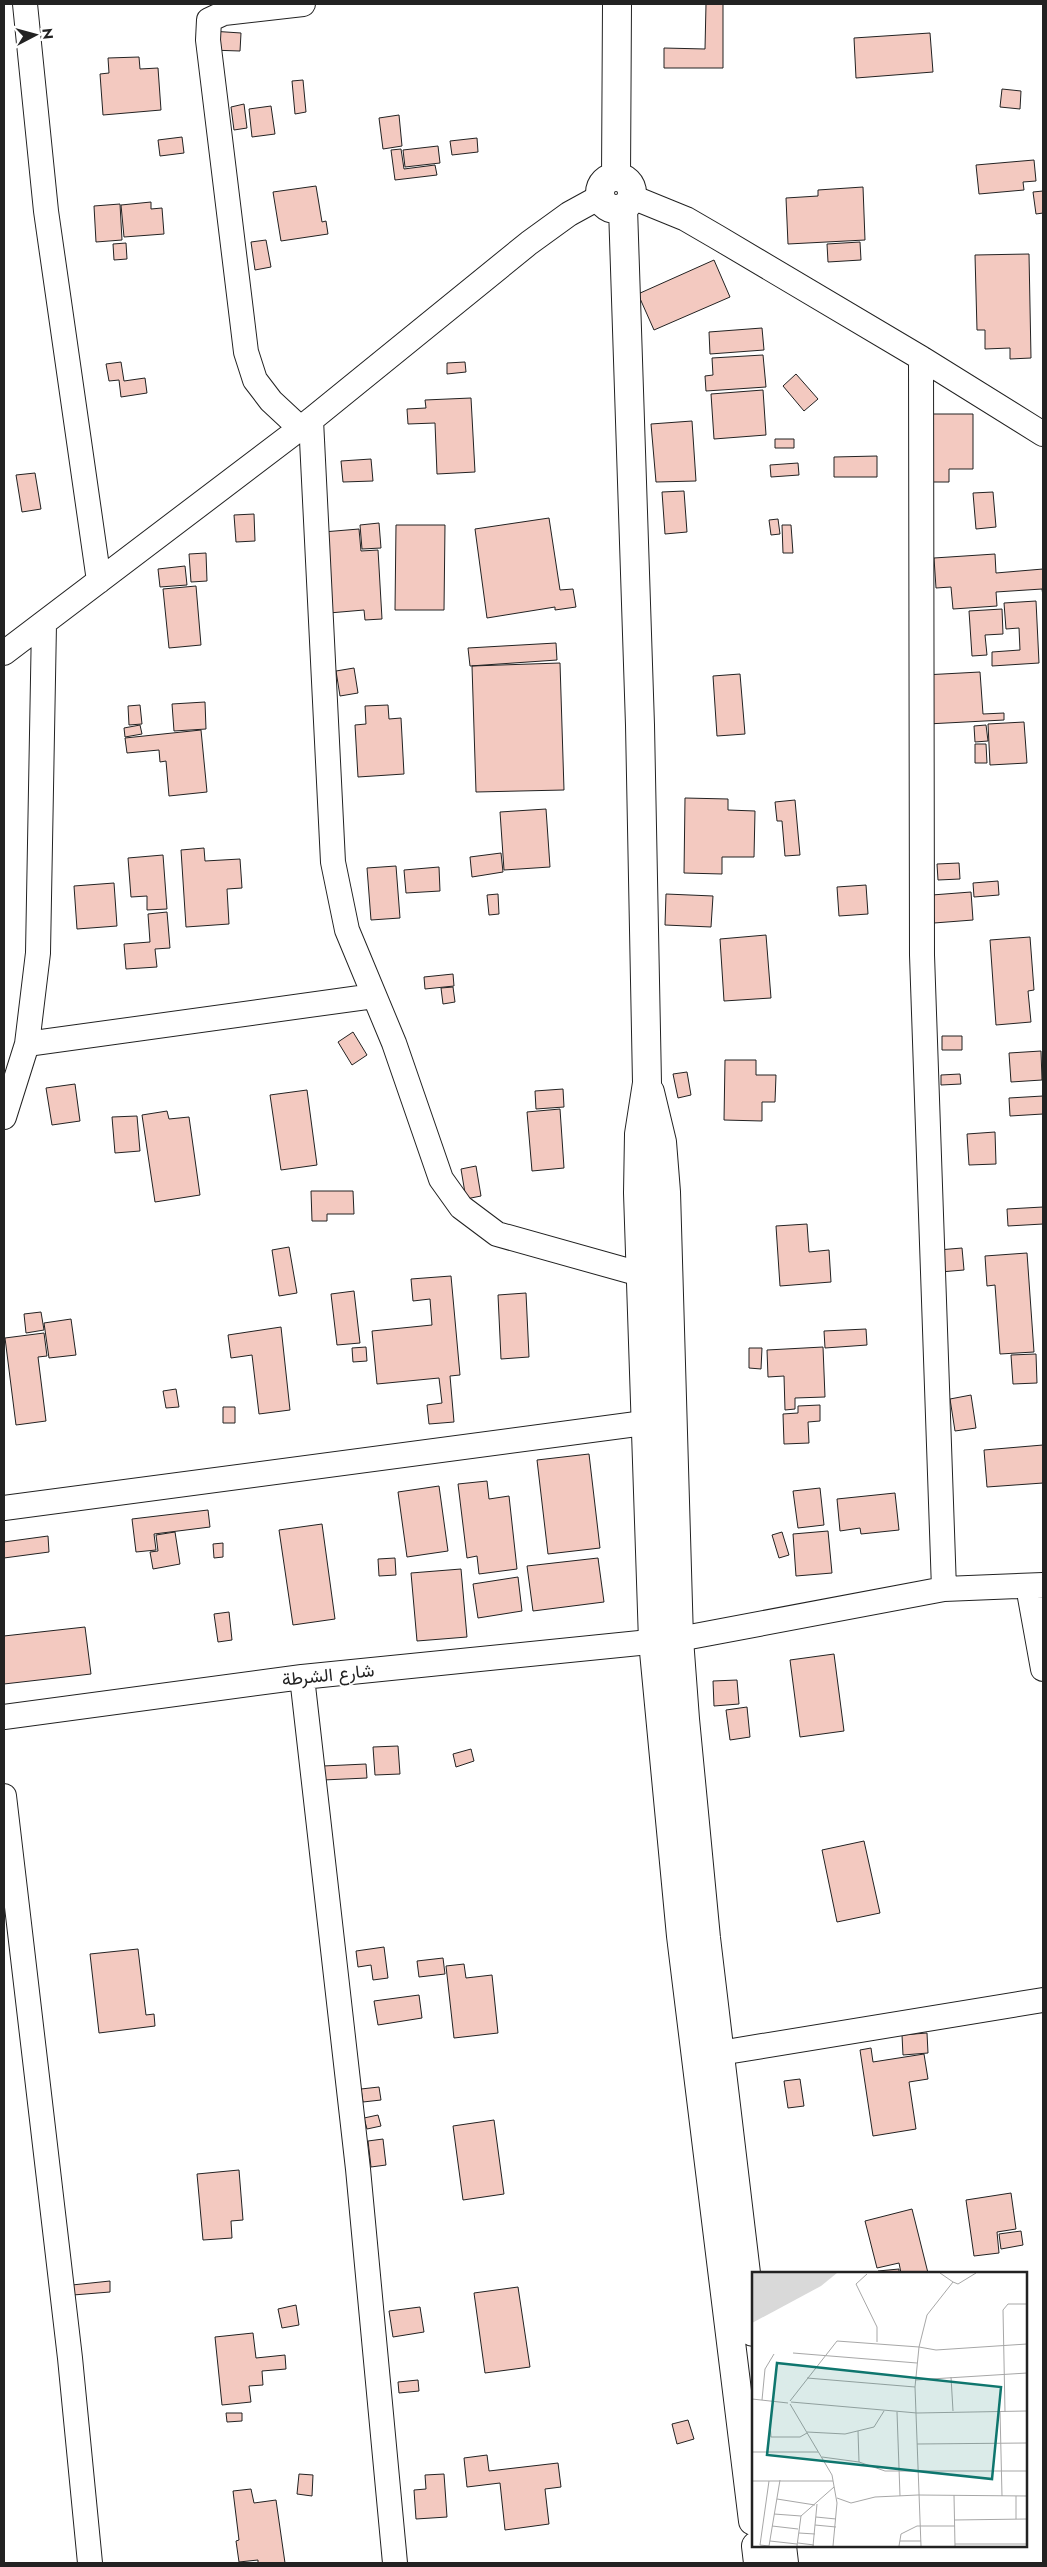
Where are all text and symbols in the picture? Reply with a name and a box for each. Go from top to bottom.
north arrow [10,10,60,60]
text: N [37,27,58,40]
street label: شارع الشرطة [281,1657,375,1693]
inset map [752,2272,1027,2547]

